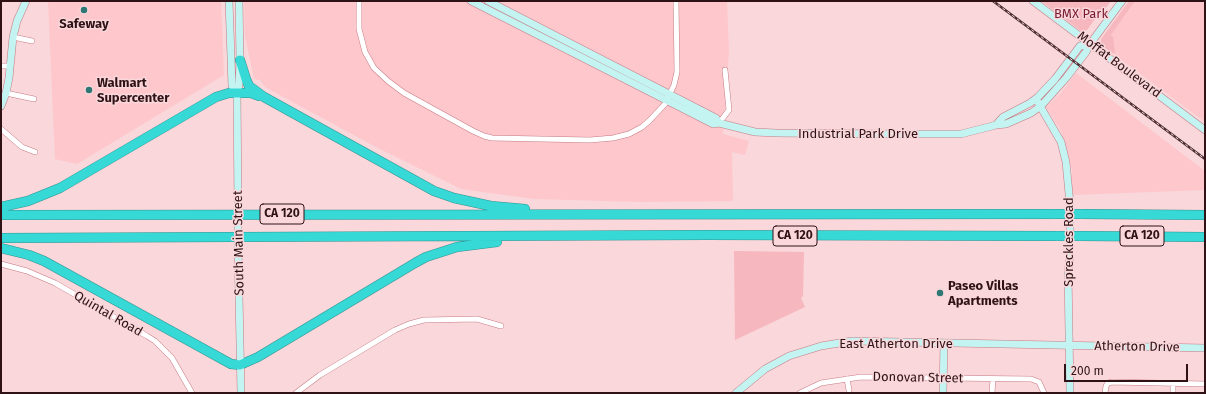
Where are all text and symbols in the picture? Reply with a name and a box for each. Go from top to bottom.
marker: Safeway [79,5,89,15]
park label: BMX Park [1054,6,1108,22]
place label: Safeway [59,16,109,32]
street label: Moffat Boulevard [1074,28,1164,102]
place label: Walmart Supercenter [97,75,169,106]
marker: Walmart Supercenter [84,85,94,95]
street label: Industrial Park Drive [798,126,918,142]
street label: South Main Street [230,190,248,296]
street label: Spreckles Road [1061,197,1077,287]
road number: CA 120 [260,204,304,224]
road number: CA 120 [773,226,817,246]
road number: CA 120 [1120,226,1164,246]
place label: Paseo Villas Apartments [948,278,1018,309]
street label: Quintal Road [71,288,145,340]
marker: Paseo Villas Apartments [935,288,945,298]
street label: East Atherton Drive [839,336,953,352]
street label: Atherton Drive [1094,338,1180,356]
scale bar [1066,356,1190,382]
text: 200 m [1071,364,1104,378]
street label: Donovan Street [873,369,963,387]

